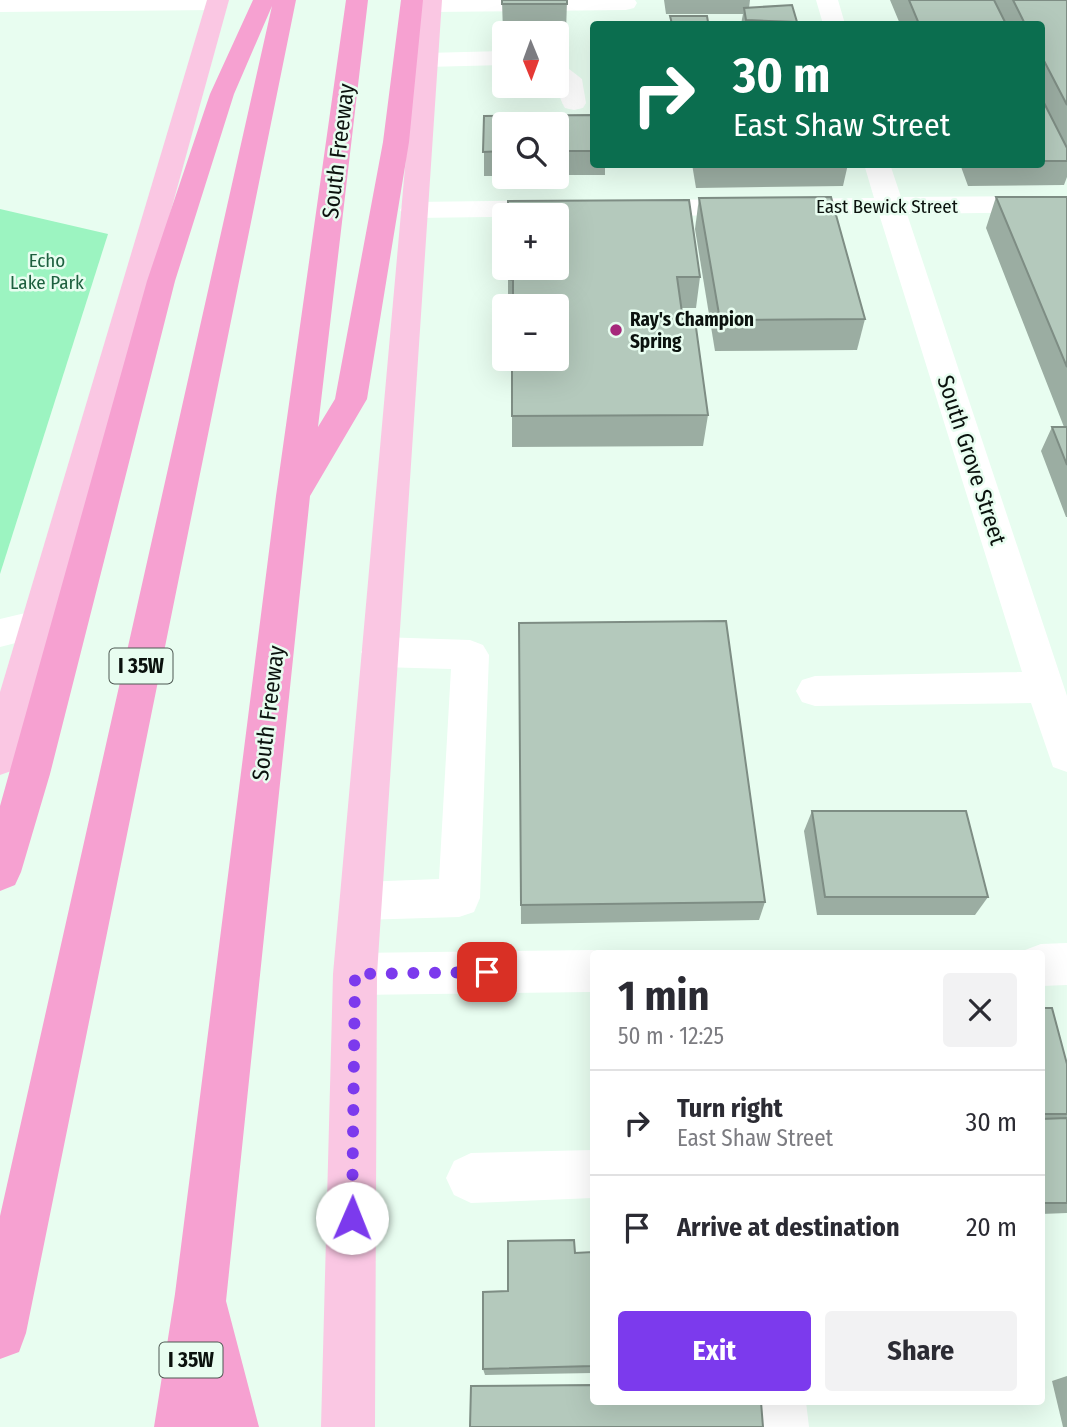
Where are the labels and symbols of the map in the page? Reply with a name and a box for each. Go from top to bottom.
north arrow [492,21,569,98]
street label: South Freeway [316,81,360,220]
street label: East Bewick Street [816,195,959,218]
park label: Echo Lake Park [10,249,84,294]
place label: Ray's Champion Spring [630,308,754,353]
marker: Ray's Champion Spring [608,322,624,338]
street label: South Grove Street [931,372,1013,549]
street label: South Freeway [246,643,290,782]
road number: I 35W [110,648,172,684]
pin [457,942,517,1002]
position arrow [315,1181,389,1255]
road number: I 35W [160,1342,222,1378]

